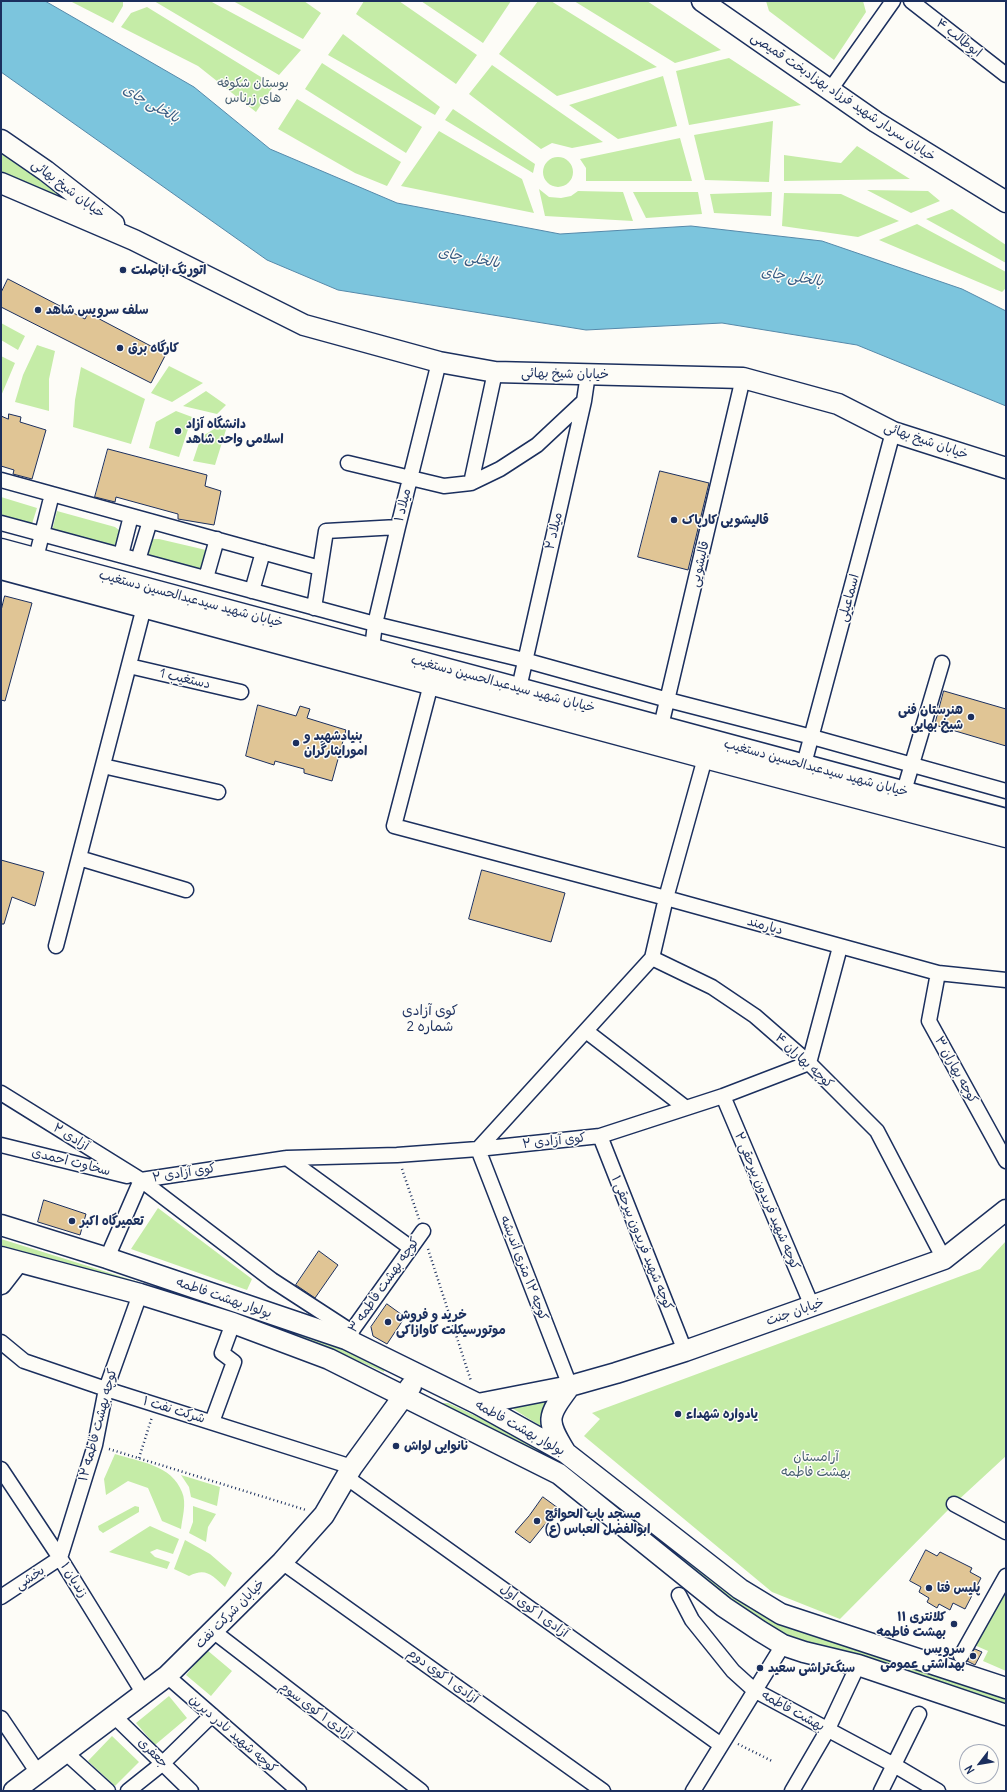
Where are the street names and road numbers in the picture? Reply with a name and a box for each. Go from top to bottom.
street label: ابوطالب ۴ [933,15,985,61]
street label: خیابان سردار شهید فرزاد بهزاد‌بخت قمیصی [748,29,938,165]
street label: خیابان شیخ بهائی [28,156,108,222]
street label: خیابان شیخ بهائی [521,365,609,383]
street label: خیابان شیخ بهائی [882,419,970,463]
street label: میلاد ۱ [391,487,415,523]
street label: میلاد ۲ [542,511,566,551]
street label: قالیشویی [687,539,713,589]
street label: خیابان شهید سیدعبدالحسین دستغیب [97,567,285,631]
street label: اسماعیلی [835,572,863,624]
street label: خیابان شهید سیدعبدالحسین دستغیب [409,652,597,716]
street label: دستغیب 1 [158,666,212,692]
street label: خیابان شهید سیدعبدالحسین دستغیب [722,736,910,800]
street label: دیارمند [745,913,785,939]
street label: کوچه بهاران ۴ [772,1030,836,1092]
street label: کوچه بهاران ۳ [931,1034,981,1106]
street label: آزادی ۲ [50,1120,92,1154]
street label: کوی آزادی ۲ [521,1130,587,1152]
street label: کوچه شهید فریدون پیرحقی ۲ [731,1130,803,1272]
street label: سخاوت احمدی [30,1145,112,1179]
street label: کوی آزادی ۲ [151,1160,217,1186]
street label: کوچه شهید فریدون پیرحقی ۱ [608,1173,676,1313]
street label: کوچه ۱۲ متری اندیشه [497,1213,551,1323]
street label: کوچه بهشت فاطمه ۳ [345,1234,423,1336]
street label: بولوار بهشت فاطمه [174,1274,274,1322]
street label: خیابان جنت [764,1295,826,1329]
street label: کوچه بهشت فاطمه ۱۲ [75,1367,121,1483]
street label: شرکت نفت ۱ [141,1393,207,1427]
street label: بولوار بهشت فاطمه [472,1397,568,1459]
street label: زندیان ۱ [57,1559,91,1601]
street label: بخشی [12,1563,48,1593]
street label: خیابان شرکت نفت [192,1576,268,1652]
street label: آزادی ۱ کوی اول [497,1581,571,1641]
street label: آزادی ۱ کوی دوم [404,1645,482,1707]
street label: آزادی ۱ کوی سوم [276,1678,356,1744]
street label: بهشت فاطمه [759,1687,827,1735]
street label: کوچه شهید نادر دیرین [186,1691,280,1777]
street label: جعفری [135,1735,171,1771]

